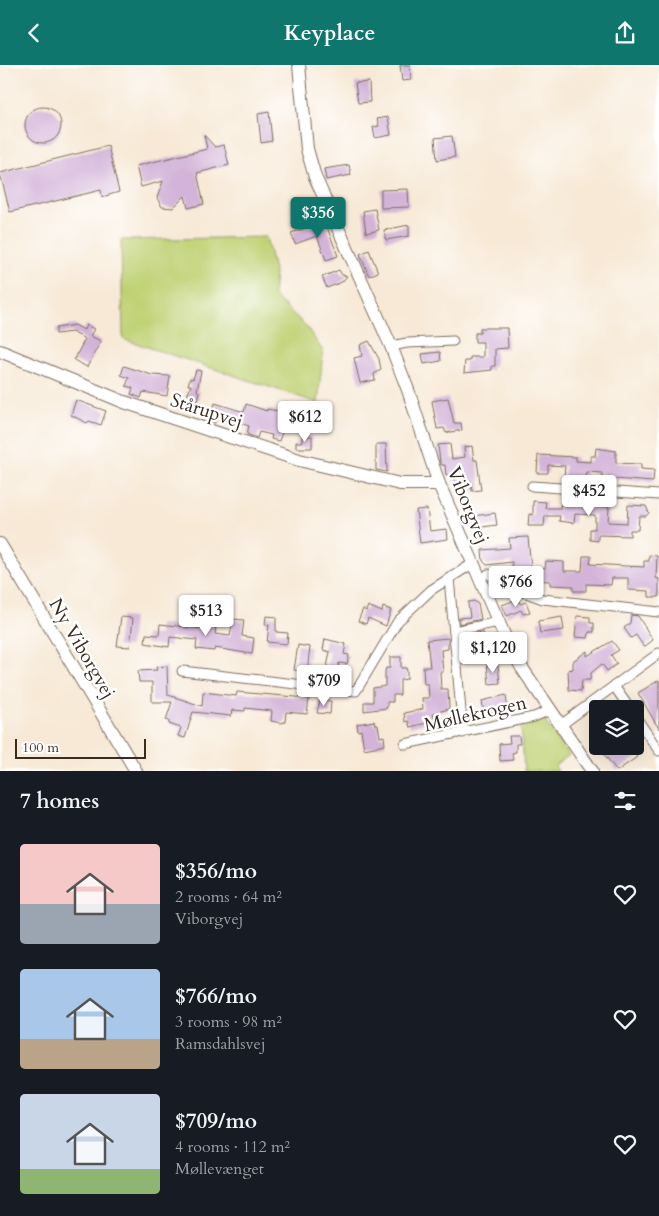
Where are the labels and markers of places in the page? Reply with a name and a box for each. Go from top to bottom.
pin: $356 [288,197,348,239]
pin: $612 [275,401,335,443]
pin: $452 [559,475,619,517]
pin: $766 [486,565,546,608]
pin: $513 [176,595,236,637]
pin: $1,120 [452,631,534,674]
pin: $709 [294,665,354,707]

